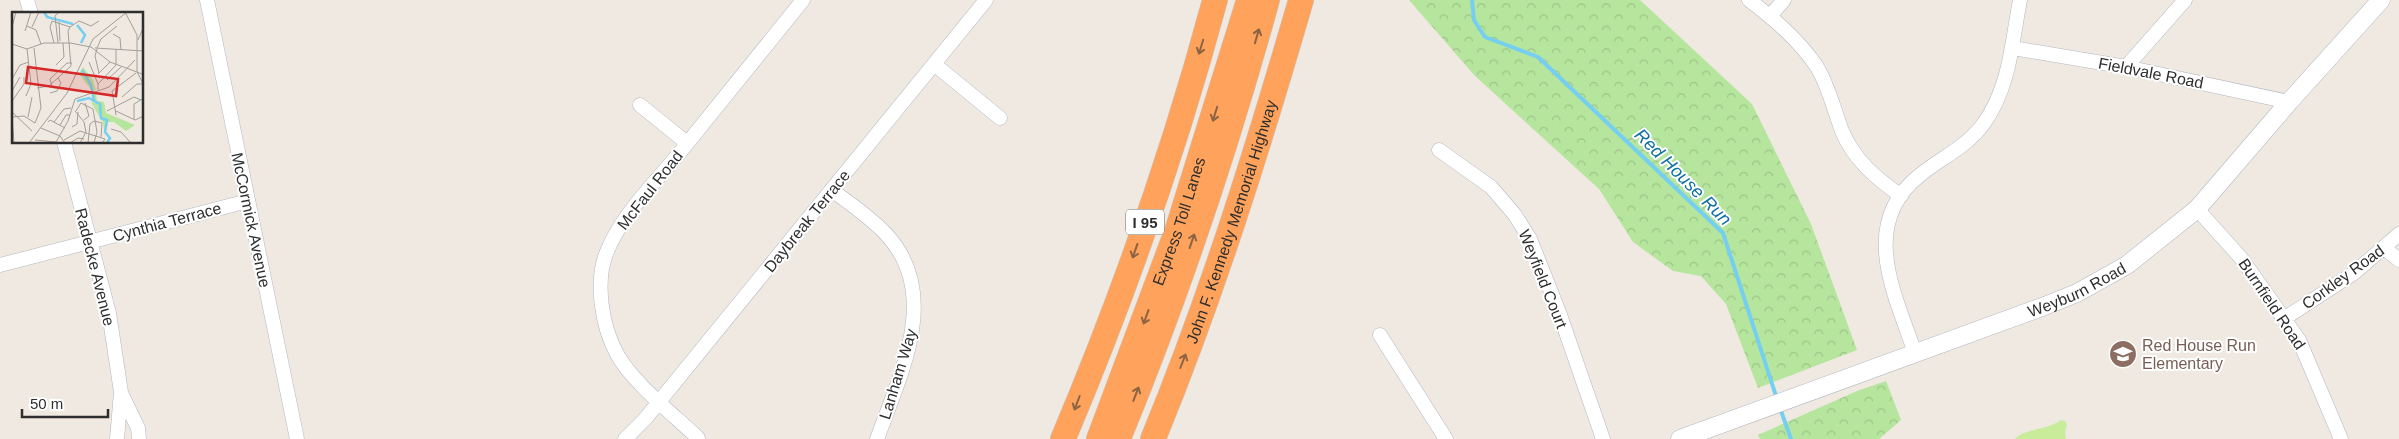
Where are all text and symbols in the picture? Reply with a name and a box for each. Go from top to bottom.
inset map [12,12,144,144]
one-way arrow [1253,29,1263,45]
one-way arrow [1196,39,1206,55]
street label: Fieldvale Road [2097,54,2205,92]
street label: John F. Kennedy Memorial Highway [1183,98,1279,346]
one-way arrow [1210,105,1219,121]
water label: Red House Run [1631,125,1735,229]
street label: McFaul Road [614,147,686,233]
street label: McCormick Avenue [228,151,274,289]
street label: Express Toll Lanes [1149,155,1208,288]
street label: Daybreak Terrace [761,167,853,275]
street label: Cynthia Terrace [111,199,223,245]
street label: Radecke Avenue [72,206,118,328]
road number: I 95 [1126,210,1164,234]
street label: Weyfield Court [1516,227,1571,331]
one-way arrow [1188,234,1197,249]
street label: Corkley Road [2299,242,2387,312]
one-way arrow [1130,243,1139,259]
street label: Burnfield Road [2235,255,2309,353]
street label: Weyburn Road [2025,259,2128,320]
one-way arrow [1141,309,1150,325]
street label: Lanham Way [876,327,920,421]
place label: Red House Run Elementary [2142,337,2256,372]
school or university icon: Red House Run Elementary [2108,339,2138,369]
one-way arrow [1179,354,1188,369]
scale bar [22,386,109,418]
one-way arrow [1132,386,1141,402]
text: 50 m [30,395,63,412]
one-way arrow [1072,395,1082,410]

